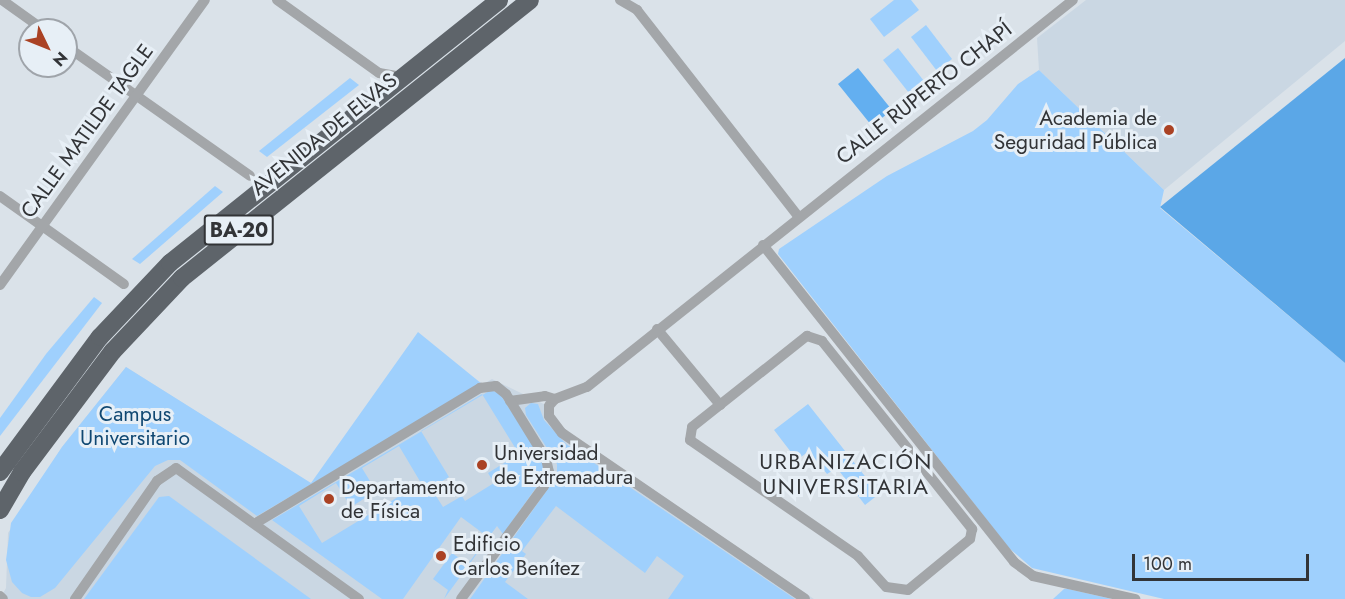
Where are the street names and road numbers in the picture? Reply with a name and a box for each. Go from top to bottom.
street label: CALLE RUPERTO CHAPÍ [831,17,1017,169]
street label: CALLE MATILDE TAGLE [15,39,159,223]
street label: AVENIDA DE ELVAS [246,67,402,201]
road number: BA-20 [203,213,275,247]

